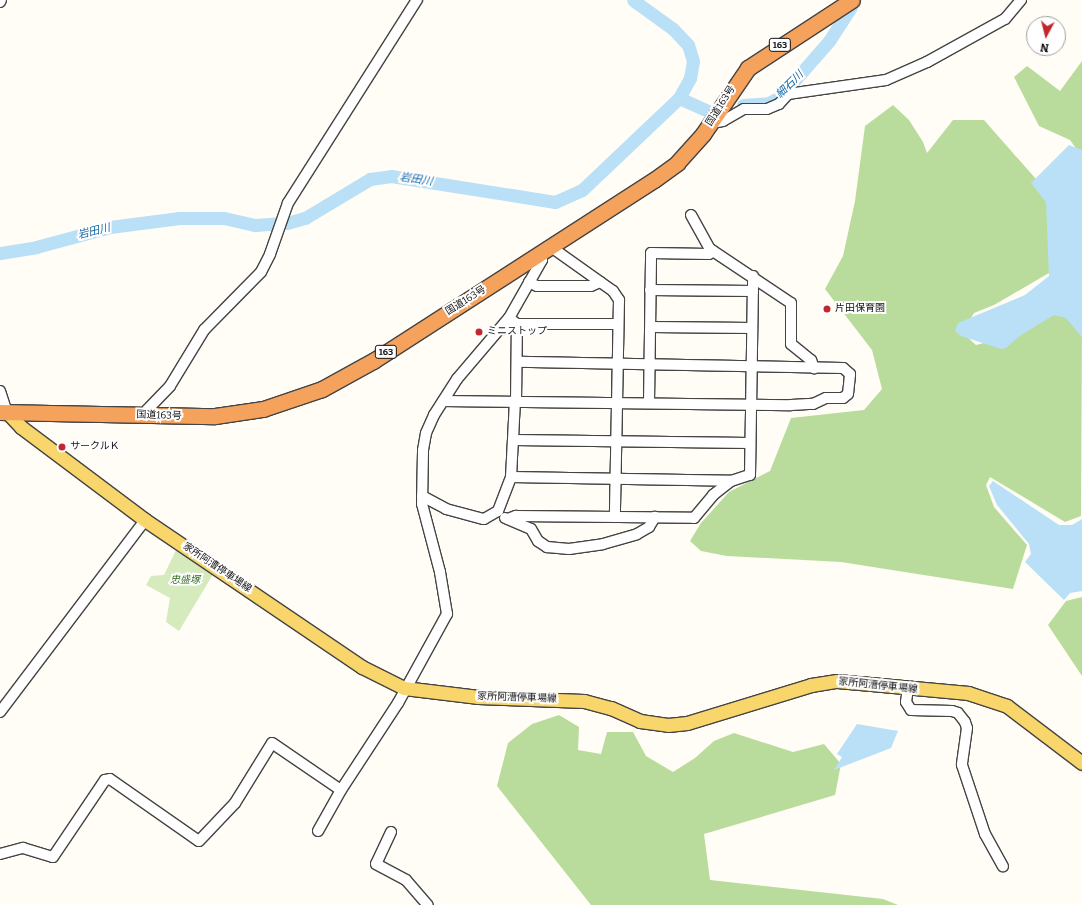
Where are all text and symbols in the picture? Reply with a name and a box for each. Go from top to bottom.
north arrow [1026,16,1066,56]
road number: 163 [768,38,792,52]
text: N [1040,40,1050,54]
water label: 細石川 [774,69,806,101]
street label: 国道163号 [704,84,738,128]
water label: 岩田川 [399,171,433,189]
water label: 岩田川 [76,222,112,242]
street label: 国道163号 [444,284,488,318]
place label: 片田保育園 [835,303,885,315]
marker: 片田保育園 [822,304,832,314]
place label: ミニストップ [487,326,547,338]
marker: ミニストップ [474,327,484,337]
road number: 163 [374,345,398,359]
street label: 国道163号 [136,409,182,423]
place label: サークルＫ [70,441,120,453]
marker: サークルＫ [57,442,67,452]
street label: 家所阿漕停車場線 [180,541,254,595]
park label: 忠盛塚 [170,575,200,587]
street label: 家所阿漕停車場線 [838,676,918,696]
street label: 家所阿漕停車場線 [477,691,557,705]

